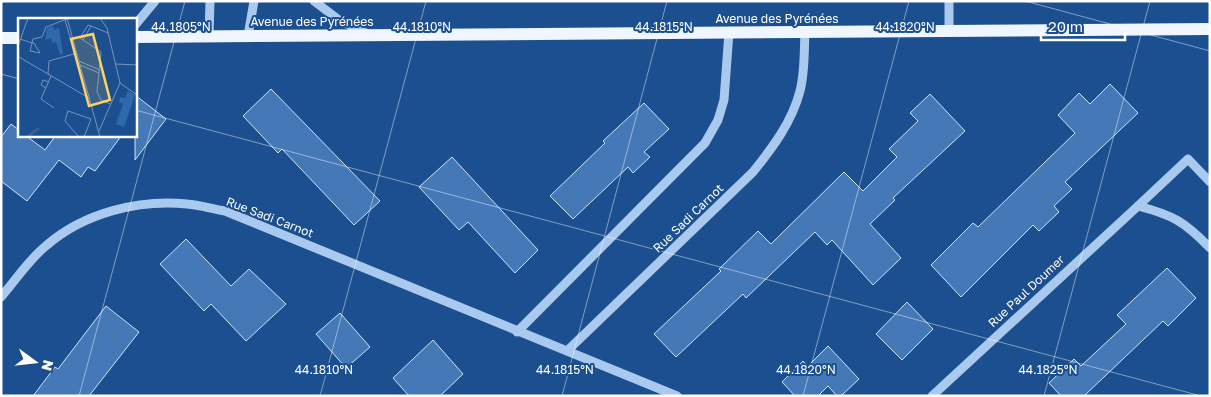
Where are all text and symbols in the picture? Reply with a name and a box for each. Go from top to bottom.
scale bar [1041,10,1125,42]
street label: Avenue des Pyrénées [715,11,839,26]
street label: Avenue des Pyrénées [250,14,374,29]
text: 20 m [1048,17,1083,35]
inset map [18,18,136,136]
text: 44.1805°N [151,19,211,34]
text: 44.1810°N [393,19,451,34]
text: 44.1815°N [635,19,693,34]
text: 44.1820°N [875,19,935,34]
street label: Rue Sadi Carnot [650,180,727,255]
street label: Rue Sadi Carnot [224,193,316,241]
street label: Rue Paul Doumer [985,252,1068,330]
north arrow [10,337,60,387]
text: N [38,358,58,373]
text: 44.1810°N [295,362,353,377]
text: 44.1815°N [536,362,594,377]
text: 44.1820°N [776,362,836,377]
text: 44.1825°N [1018,362,1078,377]

